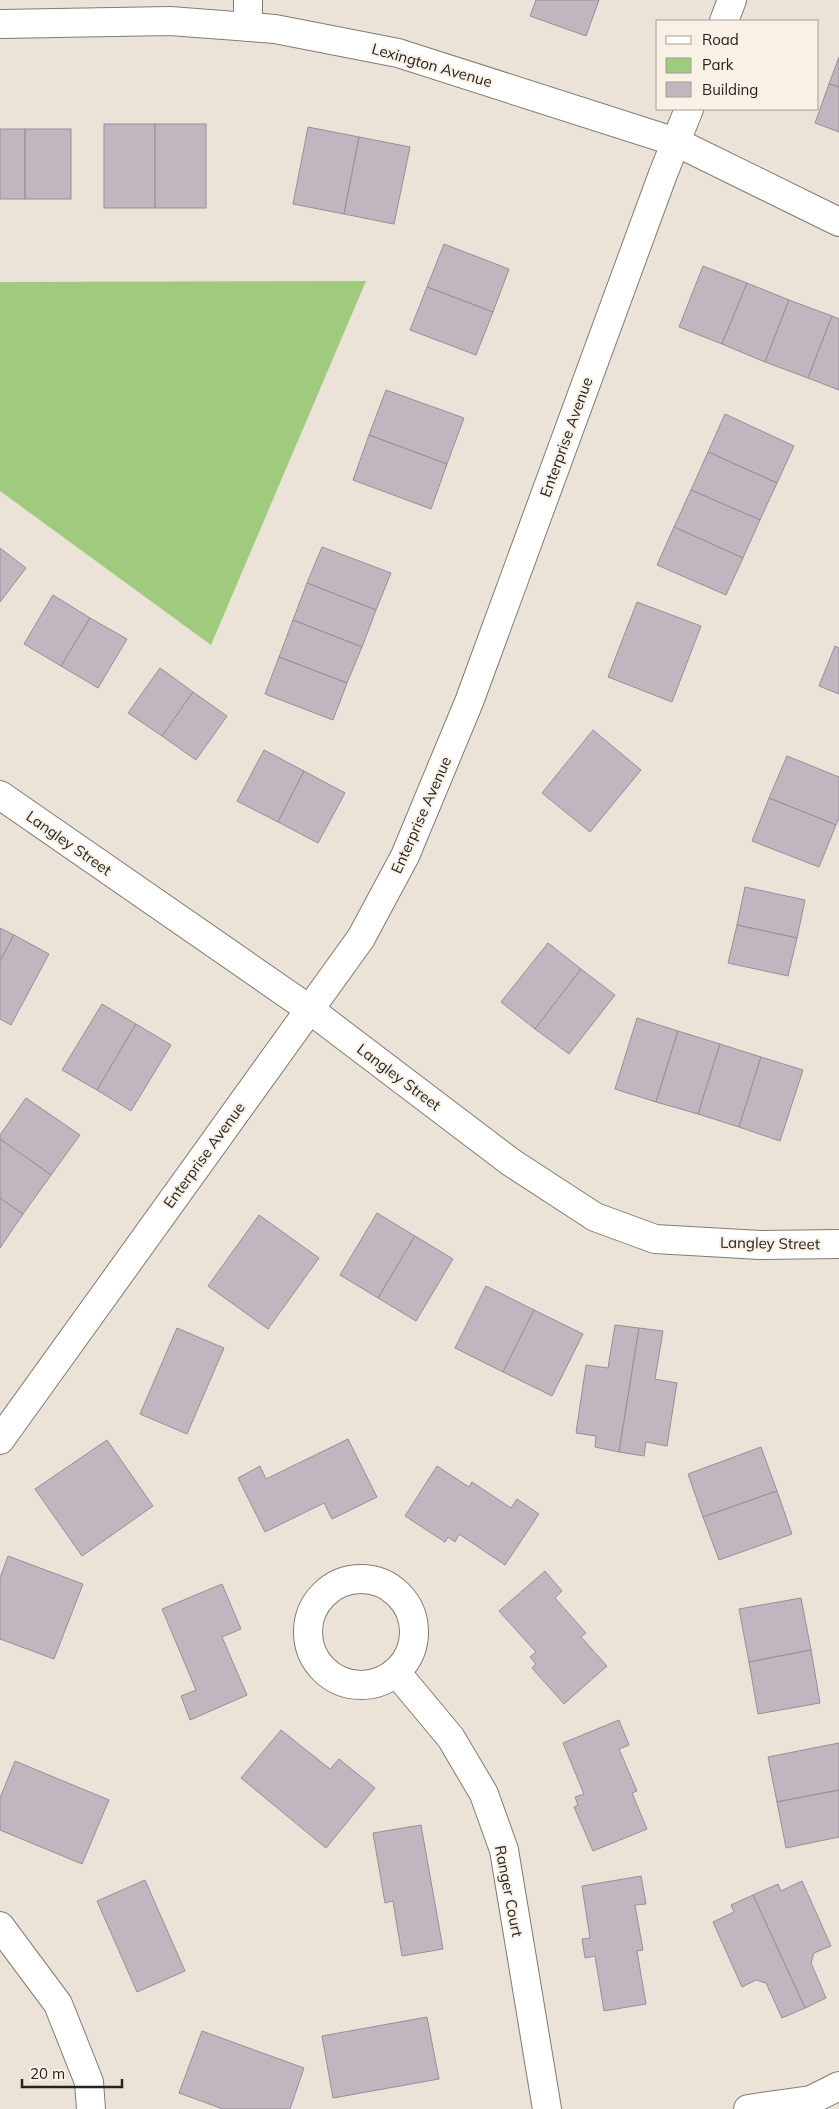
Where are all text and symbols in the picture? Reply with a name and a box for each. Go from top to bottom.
legend [656,20,819,110]
text: Road [702,30,739,49]
street label: Lexington Avenue [370,39,494,91]
text: Park [702,55,734,74]
text: Building [702,80,758,99]
street label: Enterprise Avenue [535,374,597,500]
street label: Enterprise Avenue [387,754,455,876]
street label: Langley Street [23,807,115,879]
street label: Langley Street [353,1039,445,1115]
street label: Enterprise Avenue [159,1098,249,1212]
street label: Langley Street [720,1233,820,1253]
street label: Ranger Court [491,1844,527,1938]
scale bar [22,2056,122,2088]
text: 20 m [30,2064,65,2083]

